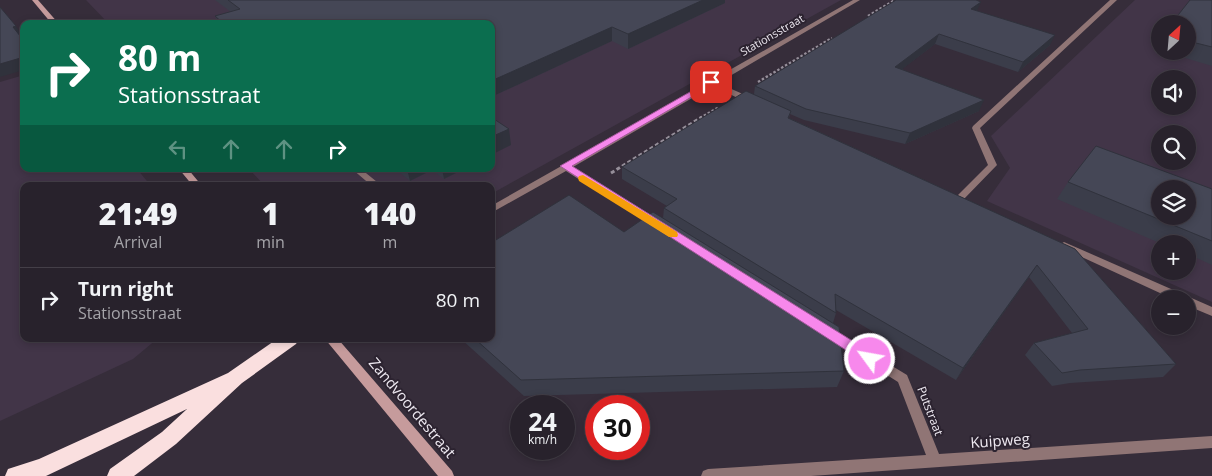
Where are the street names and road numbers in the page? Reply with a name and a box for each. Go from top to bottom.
street label: Stationsstraat [737,10,806,59]
street label: Zandvoordestraat [365,353,461,462]
street label: Putstraat [913,384,948,438]
street label: Kuipweg [970,428,1030,452]

